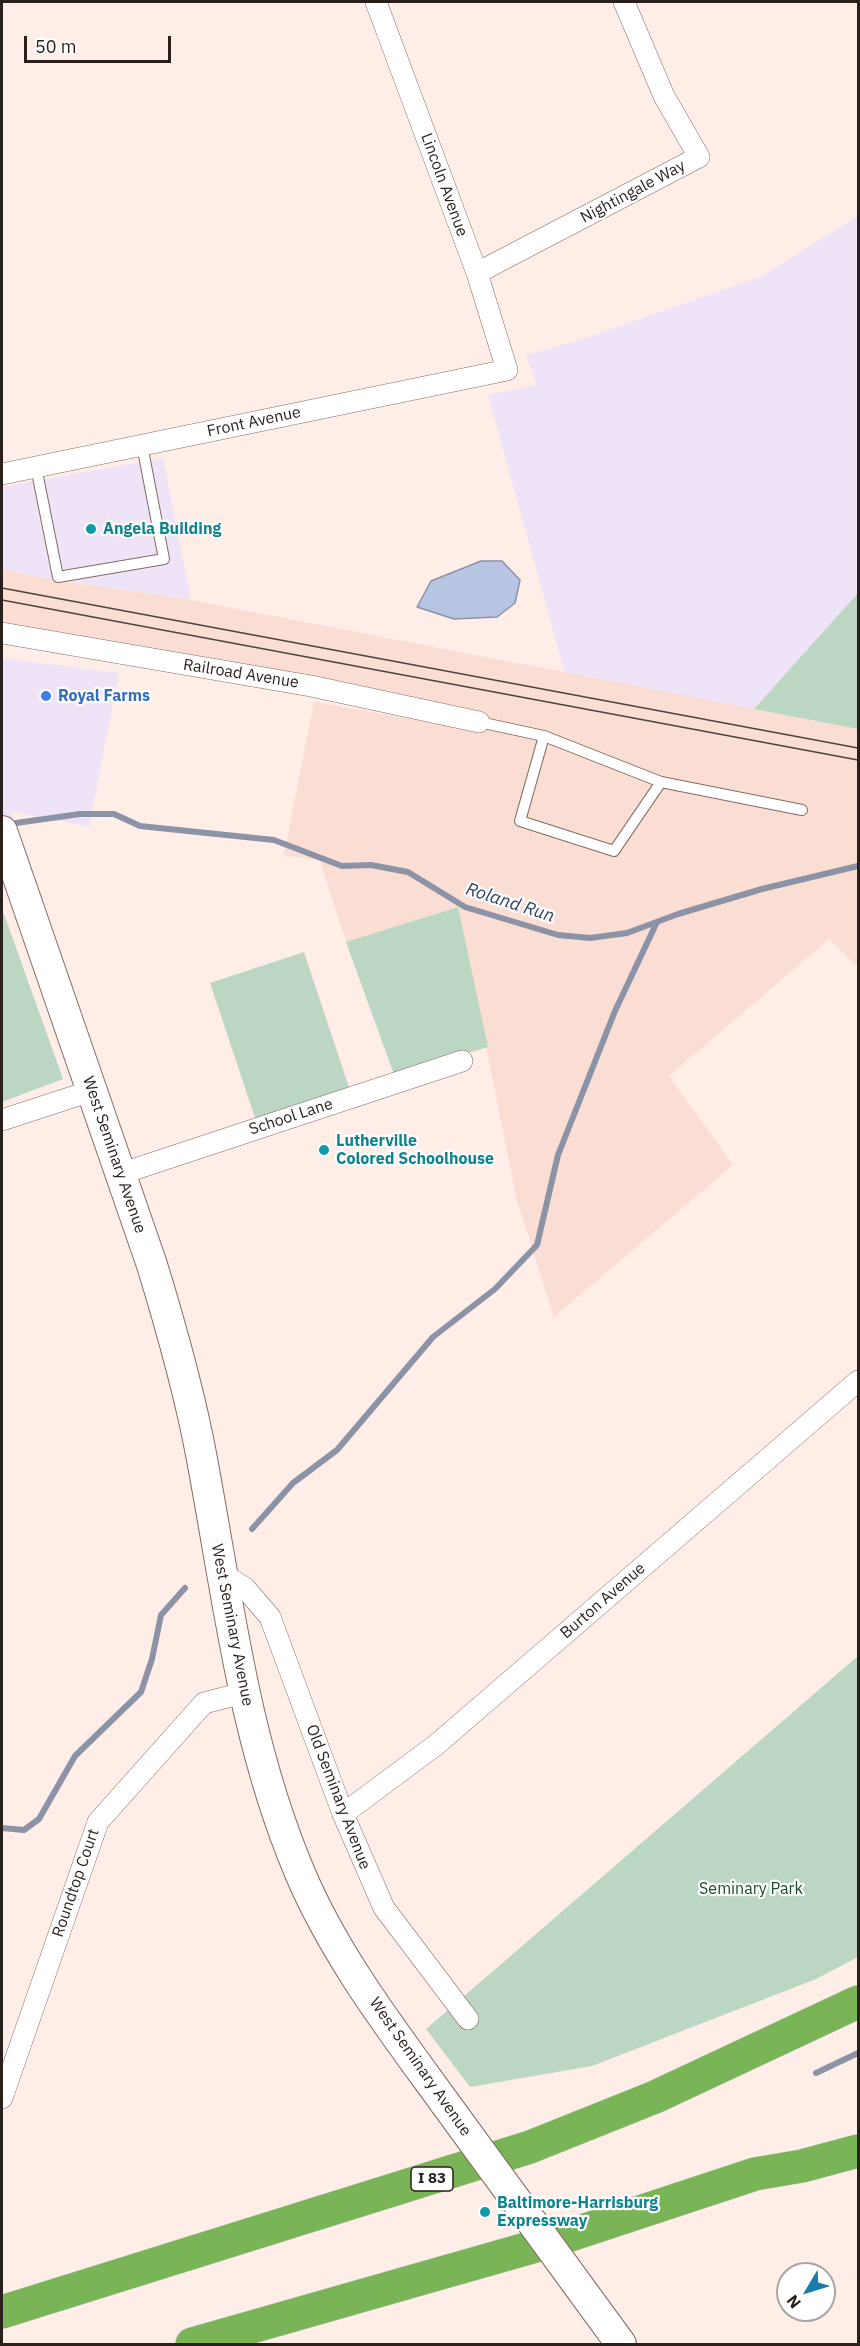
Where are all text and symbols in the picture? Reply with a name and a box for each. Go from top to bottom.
scale bar [27,24,174,62]
text: 50 m [35,35,77,58]
street label: Lincoln Avenue [416,131,472,239]
street label: Nightingale Way [577,156,689,228]
street label: Front Avenue [205,403,303,441]
place label: Angela Building [103,519,221,539]
marker: Angela Building [84,522,98,536]
street label: Railroad Avenue [182,655,300,693]
place label: Royal Farms [58,686,150,706]
marker: Royal Farms [39,689,53,703]
water label: Roland Run [463,879,557,927]
street label: West Seminary Avenue [78,1074,150,1236]
street label: School Lane [247,1094,335,1140]
place label: Lutherville Colored Schoolhouse [336,1131,494,1169]
marker: Lutherville Colored Schoolhouse [317,1143,331,1157]
street label: West Seminary Avenue [207,1542,257,1708]
street label: Burton Avenue [557,1559,649,1643]
street label: Old Seminary Avenue [302,1722,374,1872]
street label: Roundtop Court [48,1826,104,1940]
park label: Seminary Park [699,1879,803,1899]
street label: West Seminary Avenue [365,1994,475,2140]
road number: I 83 [411,2167,453,2191]
place label: Baltimore-Harrisburg Expressway [497,2193,658,2231]
marker: Baltimore-Harrisburg Expressway [478,2205,492,2219]
north arrow [776,2262,836,2322]
text: N [782,2291,805,2313]

